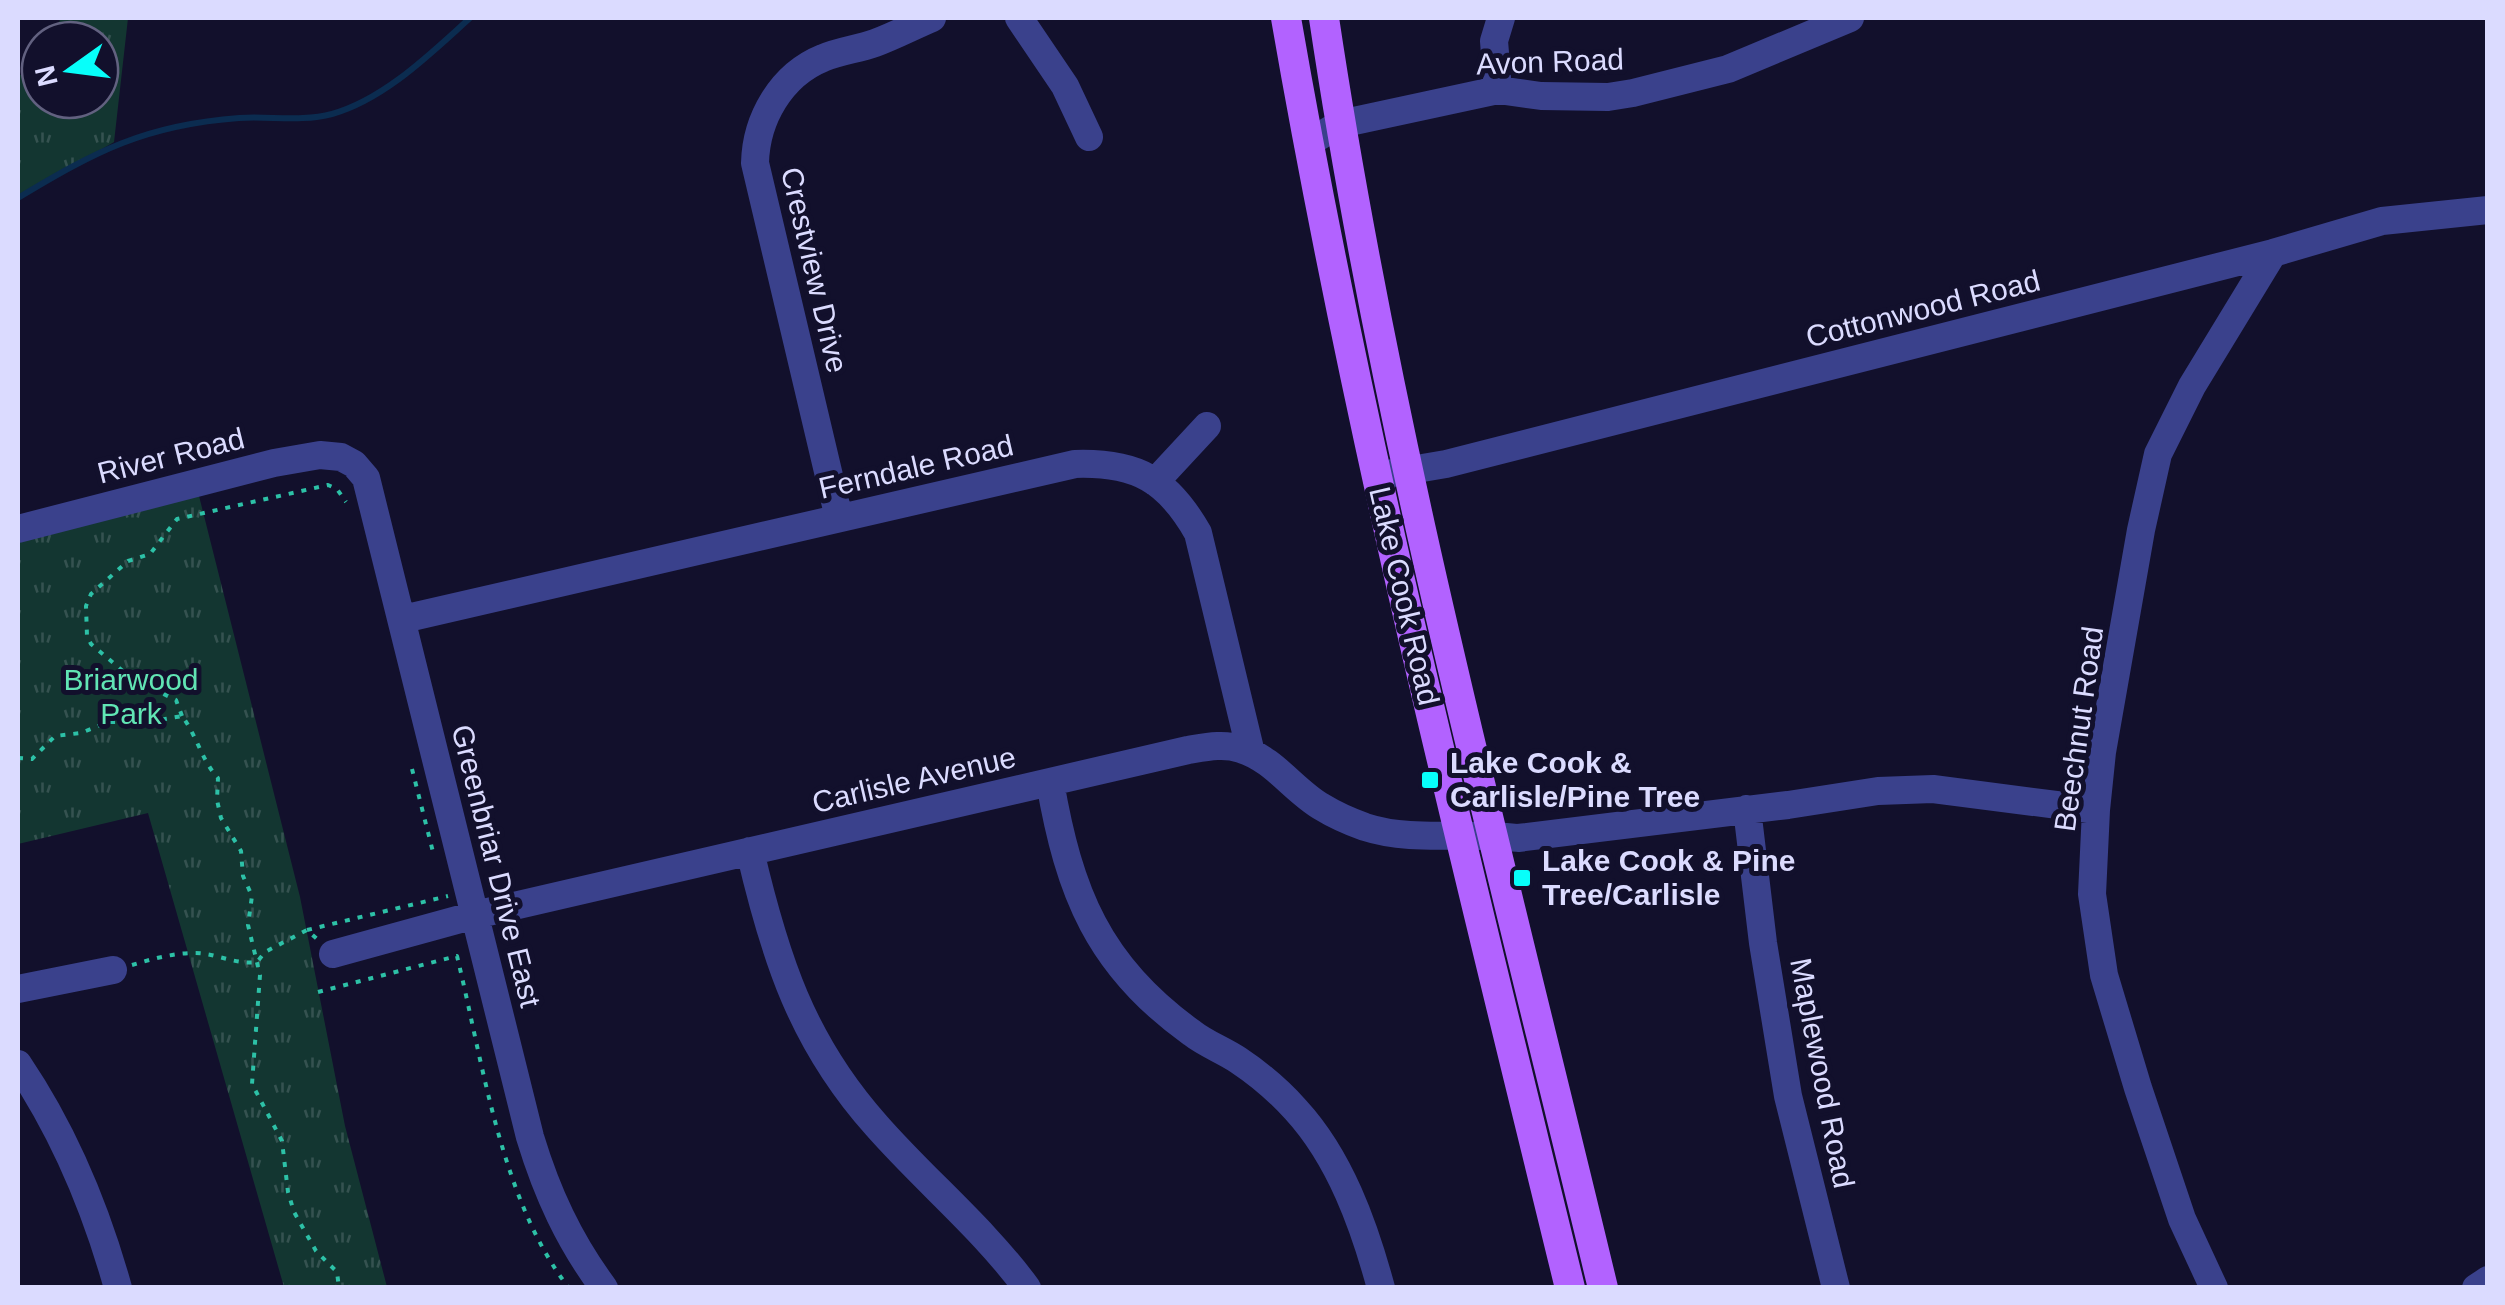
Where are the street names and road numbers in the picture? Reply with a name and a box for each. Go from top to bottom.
street label: Avon Road [1476,42,1624,81]
street label: Crestview Drive [775,164,854,376]
street label: Cottonwood Road [1802,263,2043,354]
street label: River Road [94,421,248,490]
street label: Ferndale Road [815,428,1016,505]
street label: Lake Cook Road [1363,483,1446,708]
street label: Beechnut Road [2048,624,2109,834]
street label: Greenbriar Drive East [445,721,548,1011]
street label: Carlisle Avenue [809,740,1019,819]
street label: Maplewood Road [1784,955,1861,1191]

